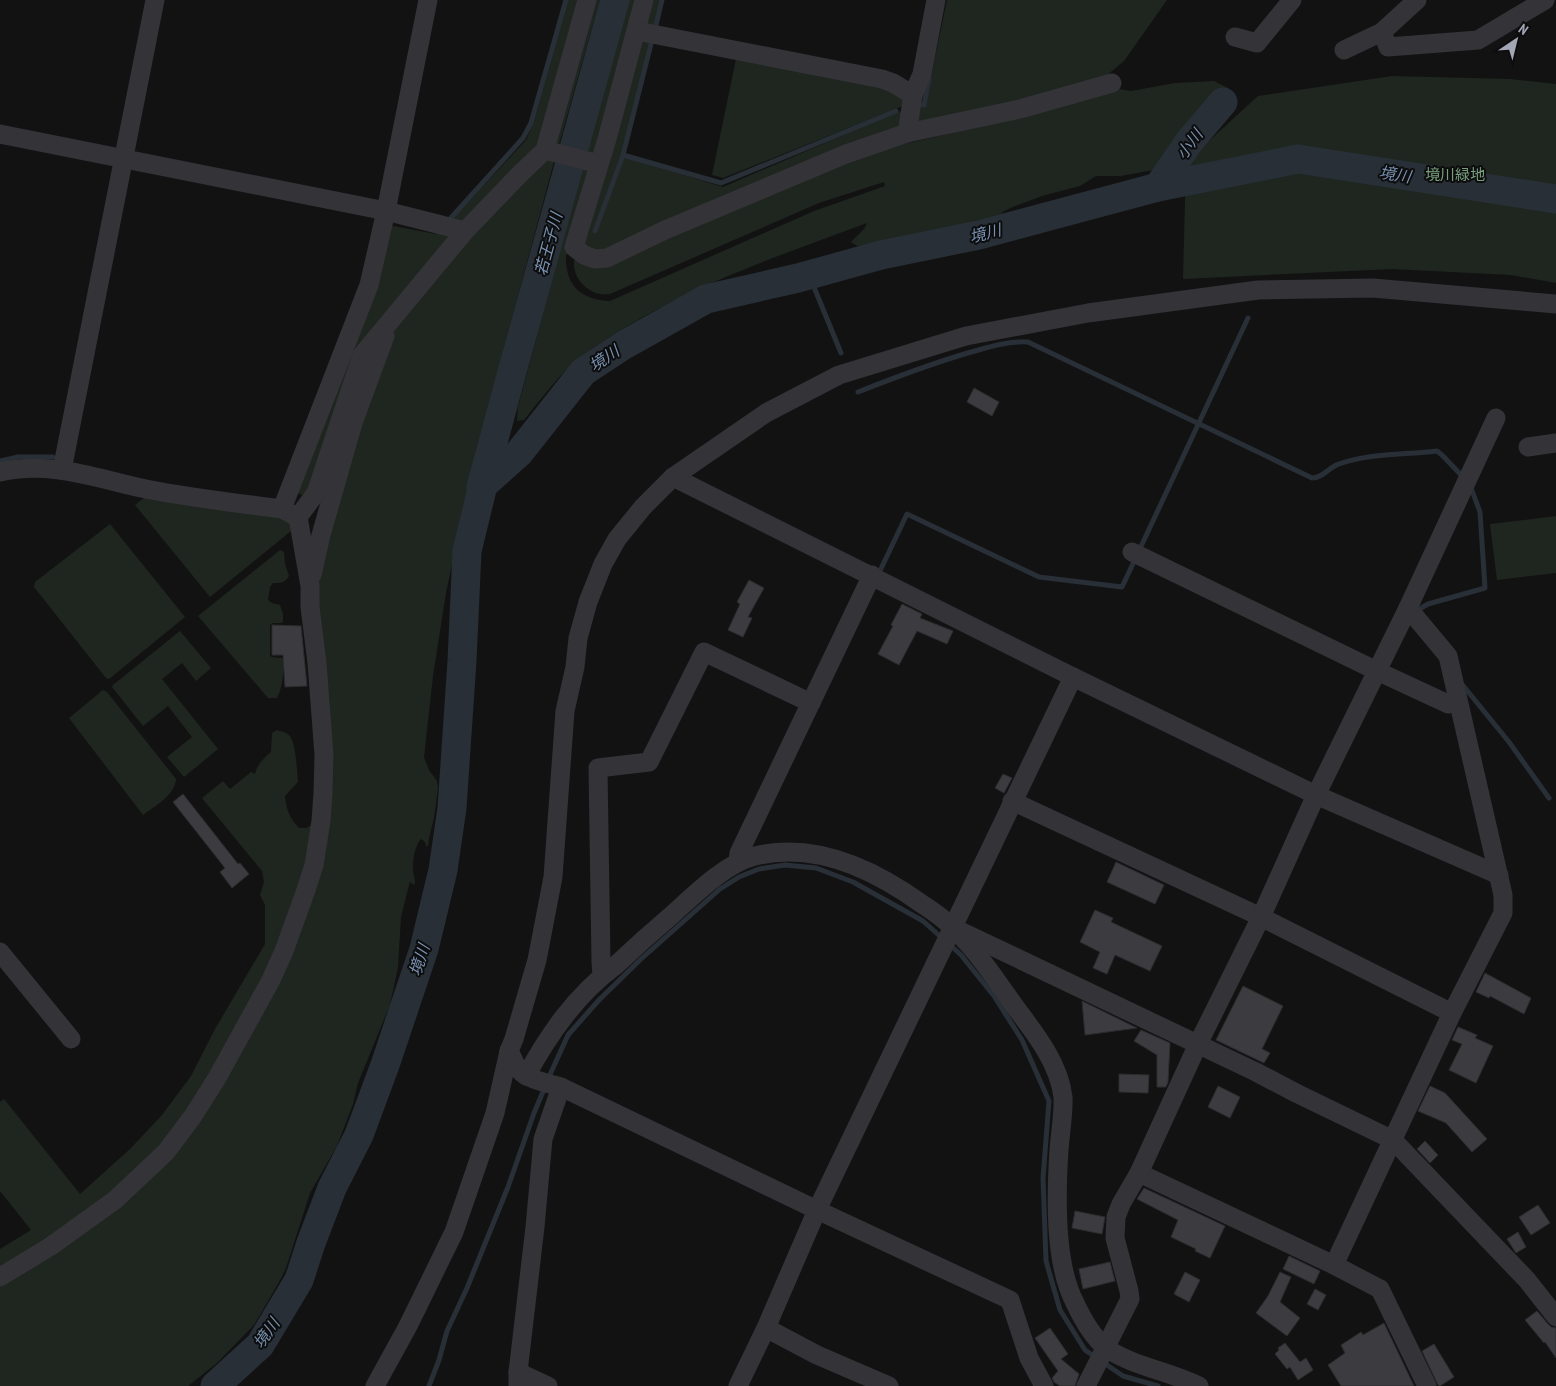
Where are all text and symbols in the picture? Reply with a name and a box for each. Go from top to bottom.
north arrow [1491,15,1541,65]
text: N [1515,20,1532,39]
water label: 小川 [1171,124,1208,163]
water label: 境川 [1378,162,1414,187]
park label: 境川緑地 [1425,165,1485,184]
water label: 若王子川 [530,209,566,278]
water label: 境川 [967,219,1005,247]
water label: 境川 [585,340,625,375]
water label: 境川 [405,940,434,978]
water label: 境川 [249,1313,285,1352]

